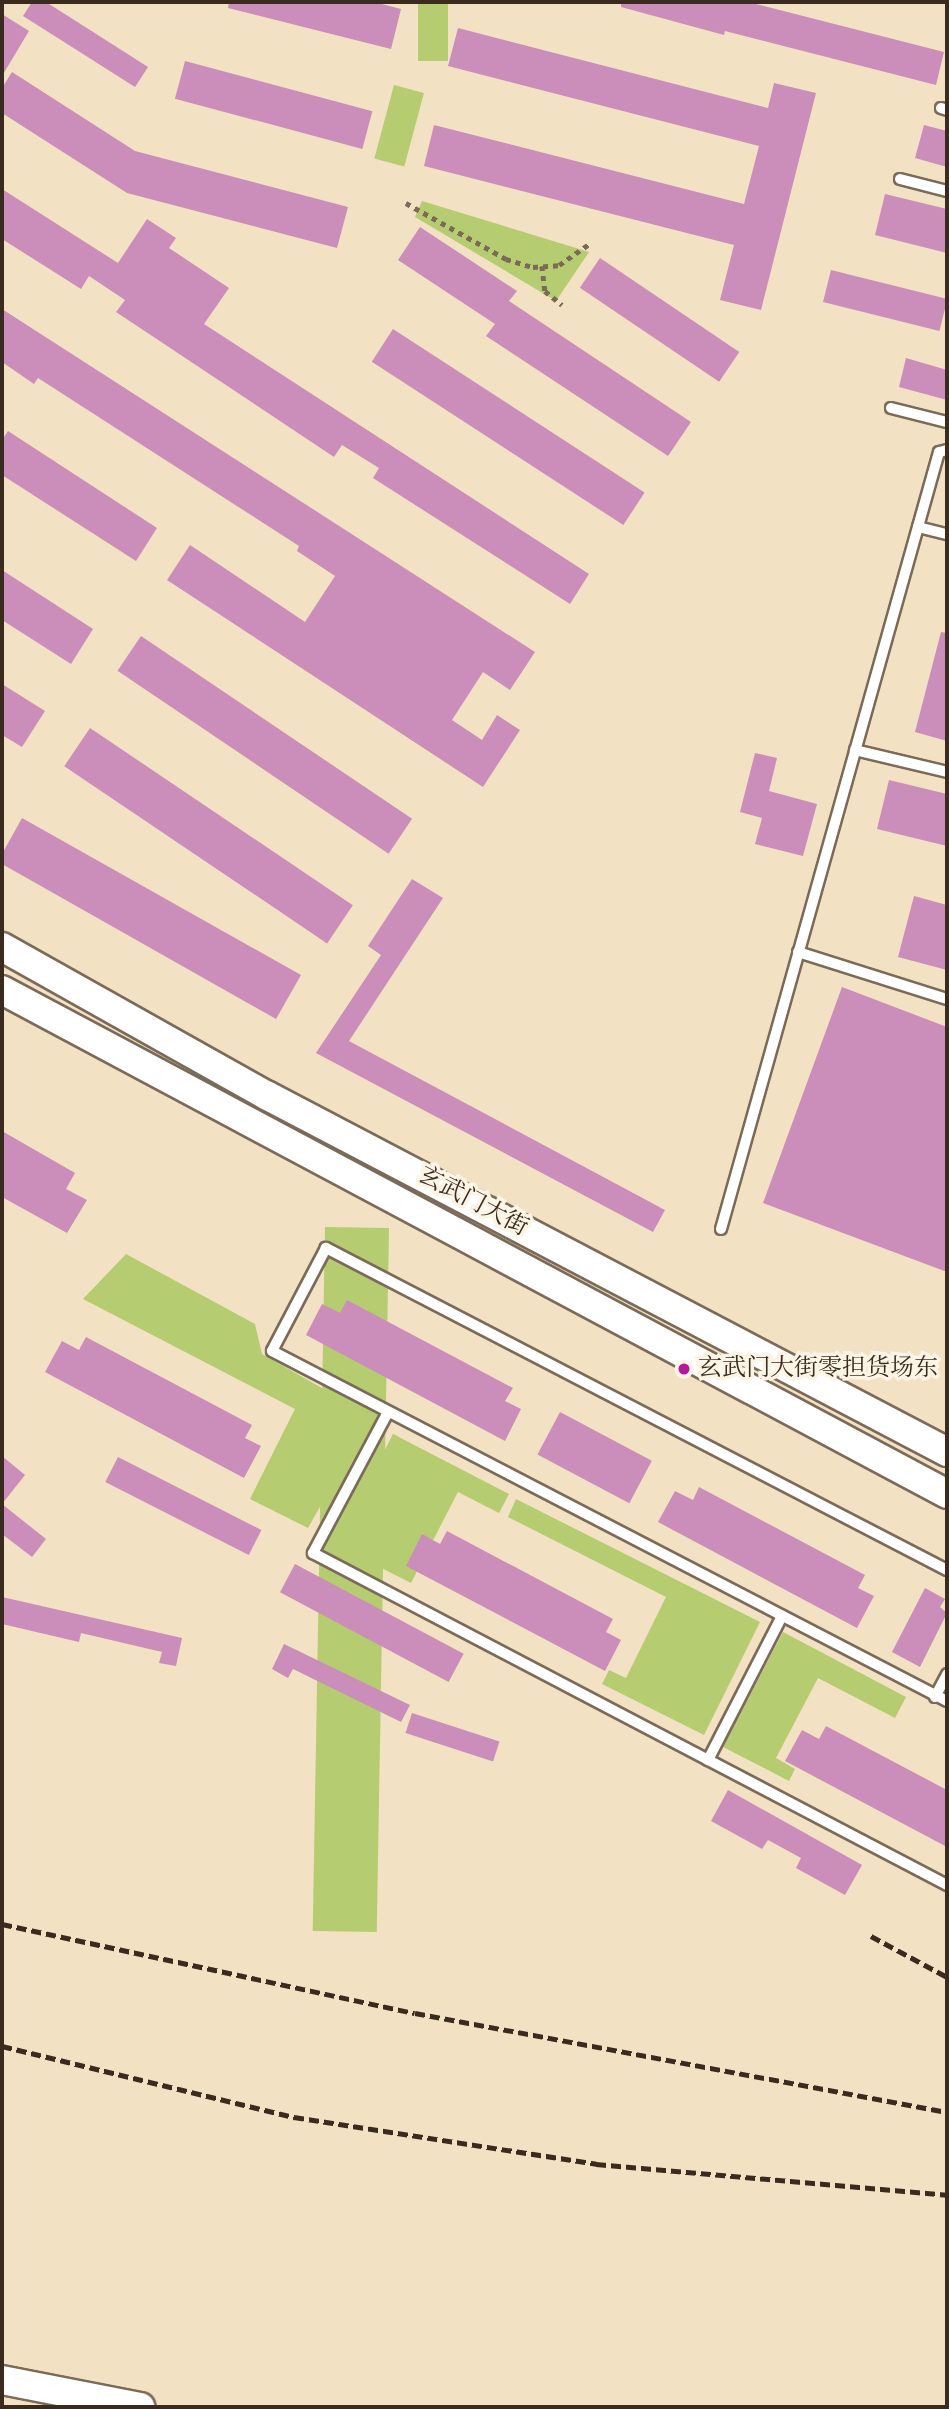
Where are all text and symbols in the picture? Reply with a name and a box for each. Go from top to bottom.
street label: 玄武门大街 [413,1161,533,1243]
place label: 玄武门大街零担货场东 [698,1355,938,1383]
marker: 玄武门大街零担货场东 [676,1361,692,1377]

